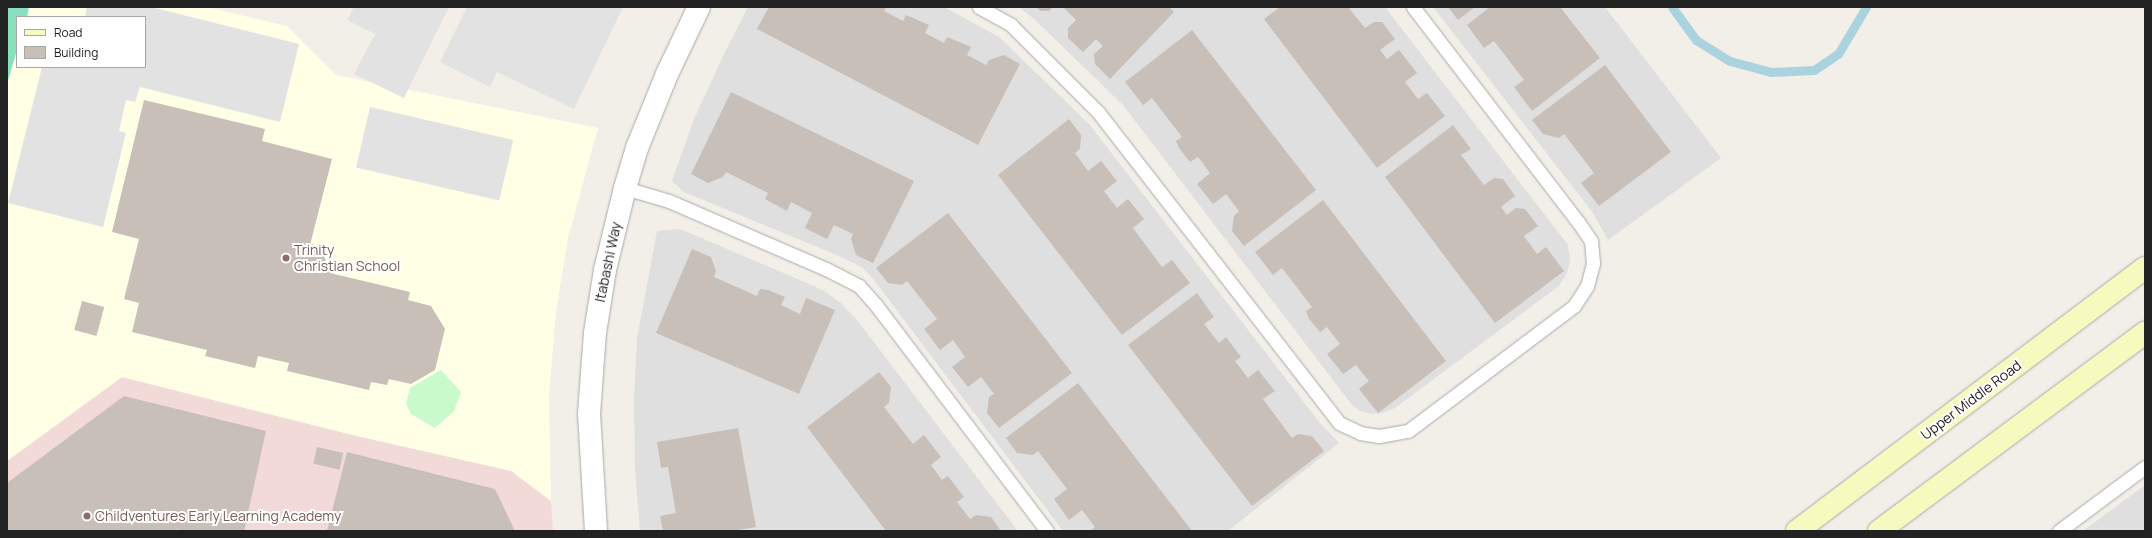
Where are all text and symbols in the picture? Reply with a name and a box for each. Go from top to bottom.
legend [16,16,146,68]
text: Road [54,24,82,41]
text: Building [54,44,98,61]
street label: Itabashi Way [591,220,625,304]
place label: Trinity Christian School [294,242,400,274]
marker: Trinity Christian School [281,253,291,263]
street label: Upper Middle Road [1917,357,2025,443]
place label: Childventures Early Learning Academy [95,508,341,524]
marker: Childventures Early Learning Academy [82,511,92,521]

